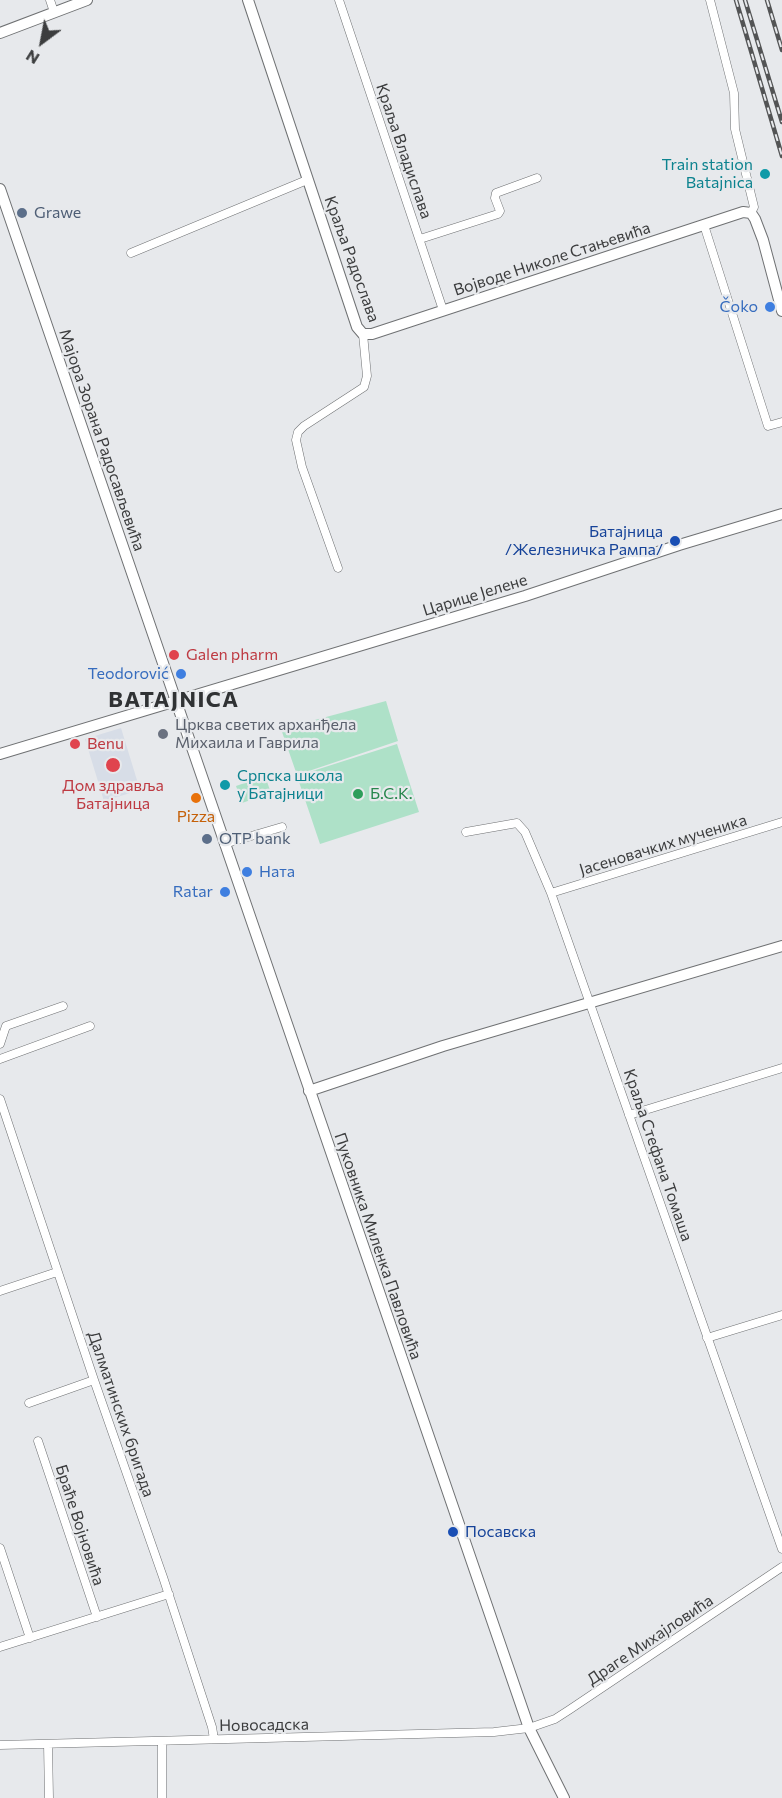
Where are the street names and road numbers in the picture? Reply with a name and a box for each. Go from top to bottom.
street label: Краља Владислава [372,81,436,221]
street label: Краља Радослава [320,193,384,325]
street label: Војводе Николе Стањевића [451,218,653,300]
street label: Мајора Зорана Радосављевића [55,326,149,554]
street label: Царице Јелене [420,570,530,620]
street label: Јасеновачких мученика [577,810,749,880]
street label: Краља Стефана Томаша [619,1066,697,1244]
street label: Пуковника Миленка Павловића [330,1130,426,1362]
street label: Далматинских бригада [84,1329,158,1499]
street label: Браће Војновића [51,1462,109,1588]
street label: Драге Михајловића [583,1591,717,1689]
street label: Новосадска [219,1715,309,1735]

